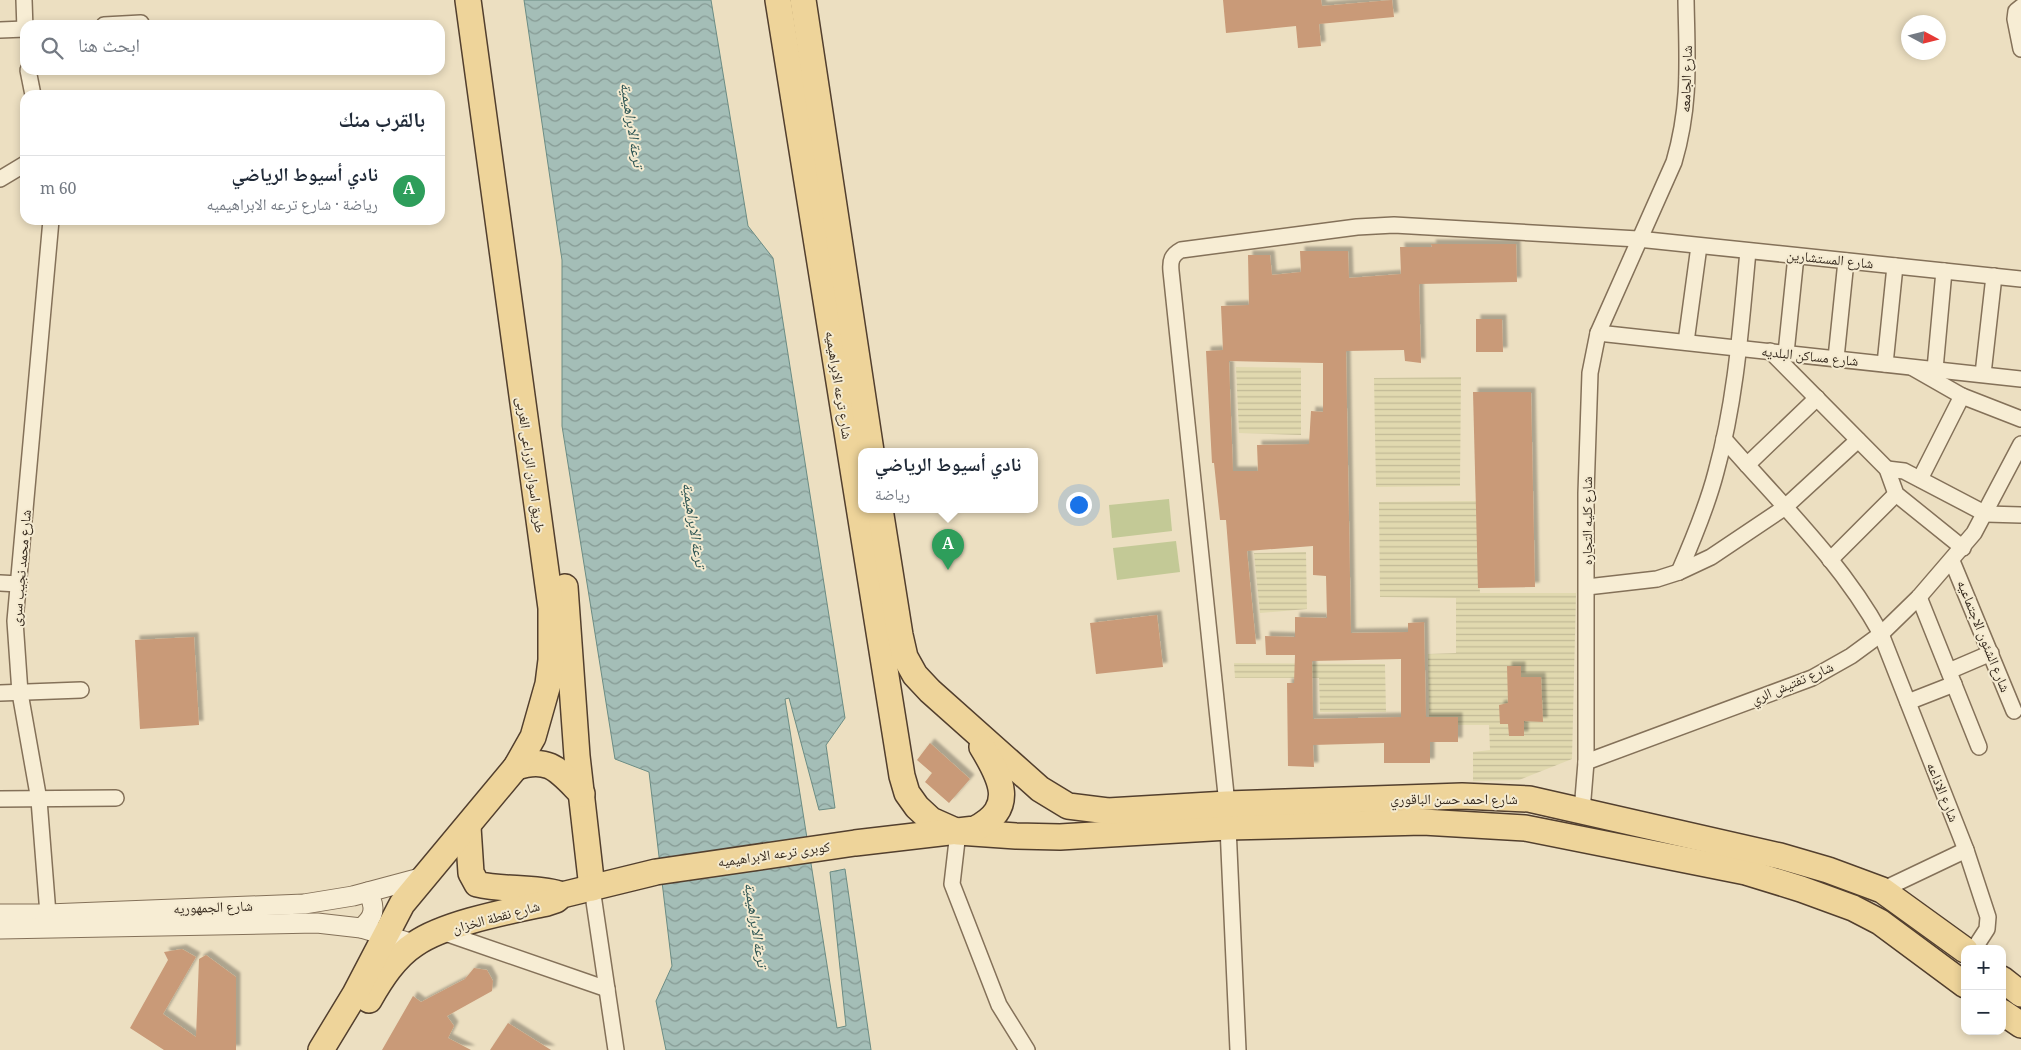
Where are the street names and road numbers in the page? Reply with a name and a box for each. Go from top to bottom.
street label: شارع الجامعه [1675,45,1701,113]
street label: شارع المستشارين [1785,244,1874,277]
street label: شارع ترعه الابراهيميه [817,329,857,441]
street label: شارع مساكن البلديه [1760,341,1860,375]
street label: طريق اسوان الزراعى الغربى [508,396,550,535]
street label: شارع كليه التجاره [1577,477,1601,565]
street label: شارع محمد نجيب سرى [6,509,40,628]
street label: شارع الشئون الاجتماعيه [1949,577,2016,697]
street label: شارع تفتيش الري [1748,657,1838,713]
street label: شارع الاذاعه [1918,759,1964,826]
street label: شارع احمد حسن الباقوري [1390,789,1518,813]
street label: كوبرى ترعه الابراهيميه [717,836,832,876]
street label: شارع الجمهوريه [173,896,253,922]
street label: شارع نقطة الخزان [450,896,543,942]

